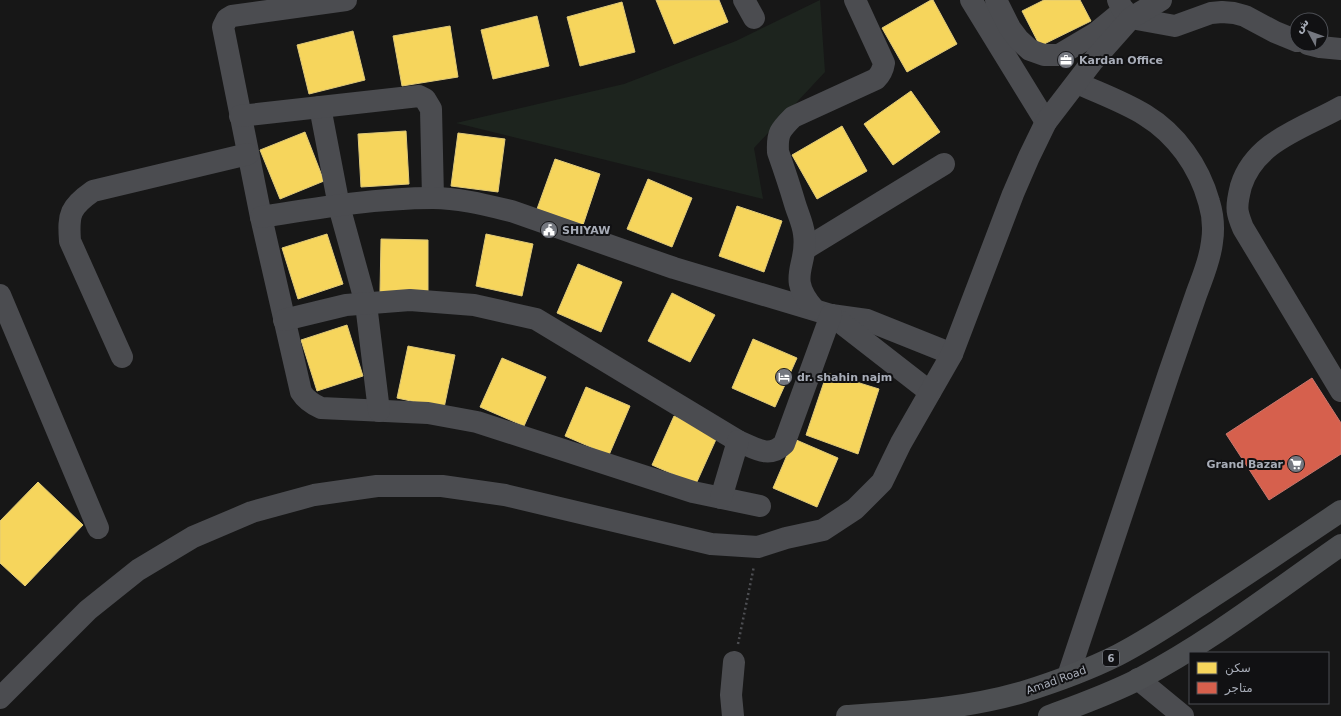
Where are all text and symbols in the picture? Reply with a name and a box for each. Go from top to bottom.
north arrow [1289,12,1329,52]
text: ش [1292,16,1312,36]
office icon: Kardan Office [1056,50,1076,70]
place label: Kardan Office [1079,54,1163,67]
public building icon: SHIYAW [539,220,559,240]
place label: SHIYAW [562,224,610,237]
hotel icon: dr. shahin najm [774,367,794,387]
place label: dr. shahin najm [797,371,892,384]
supermarket icon: Grand Bazar [1286,454,1306,474]
place label: Grand Bazar [1207,458,1284,471]
road number: 6 [1103,650,1119,666]
legend [1189,652,1329,704]
text: سكن [1225,661,1251,676]
street label: Amad Road [1024,664,1088,697]
text: متاجر [1224,681,1253,696]

